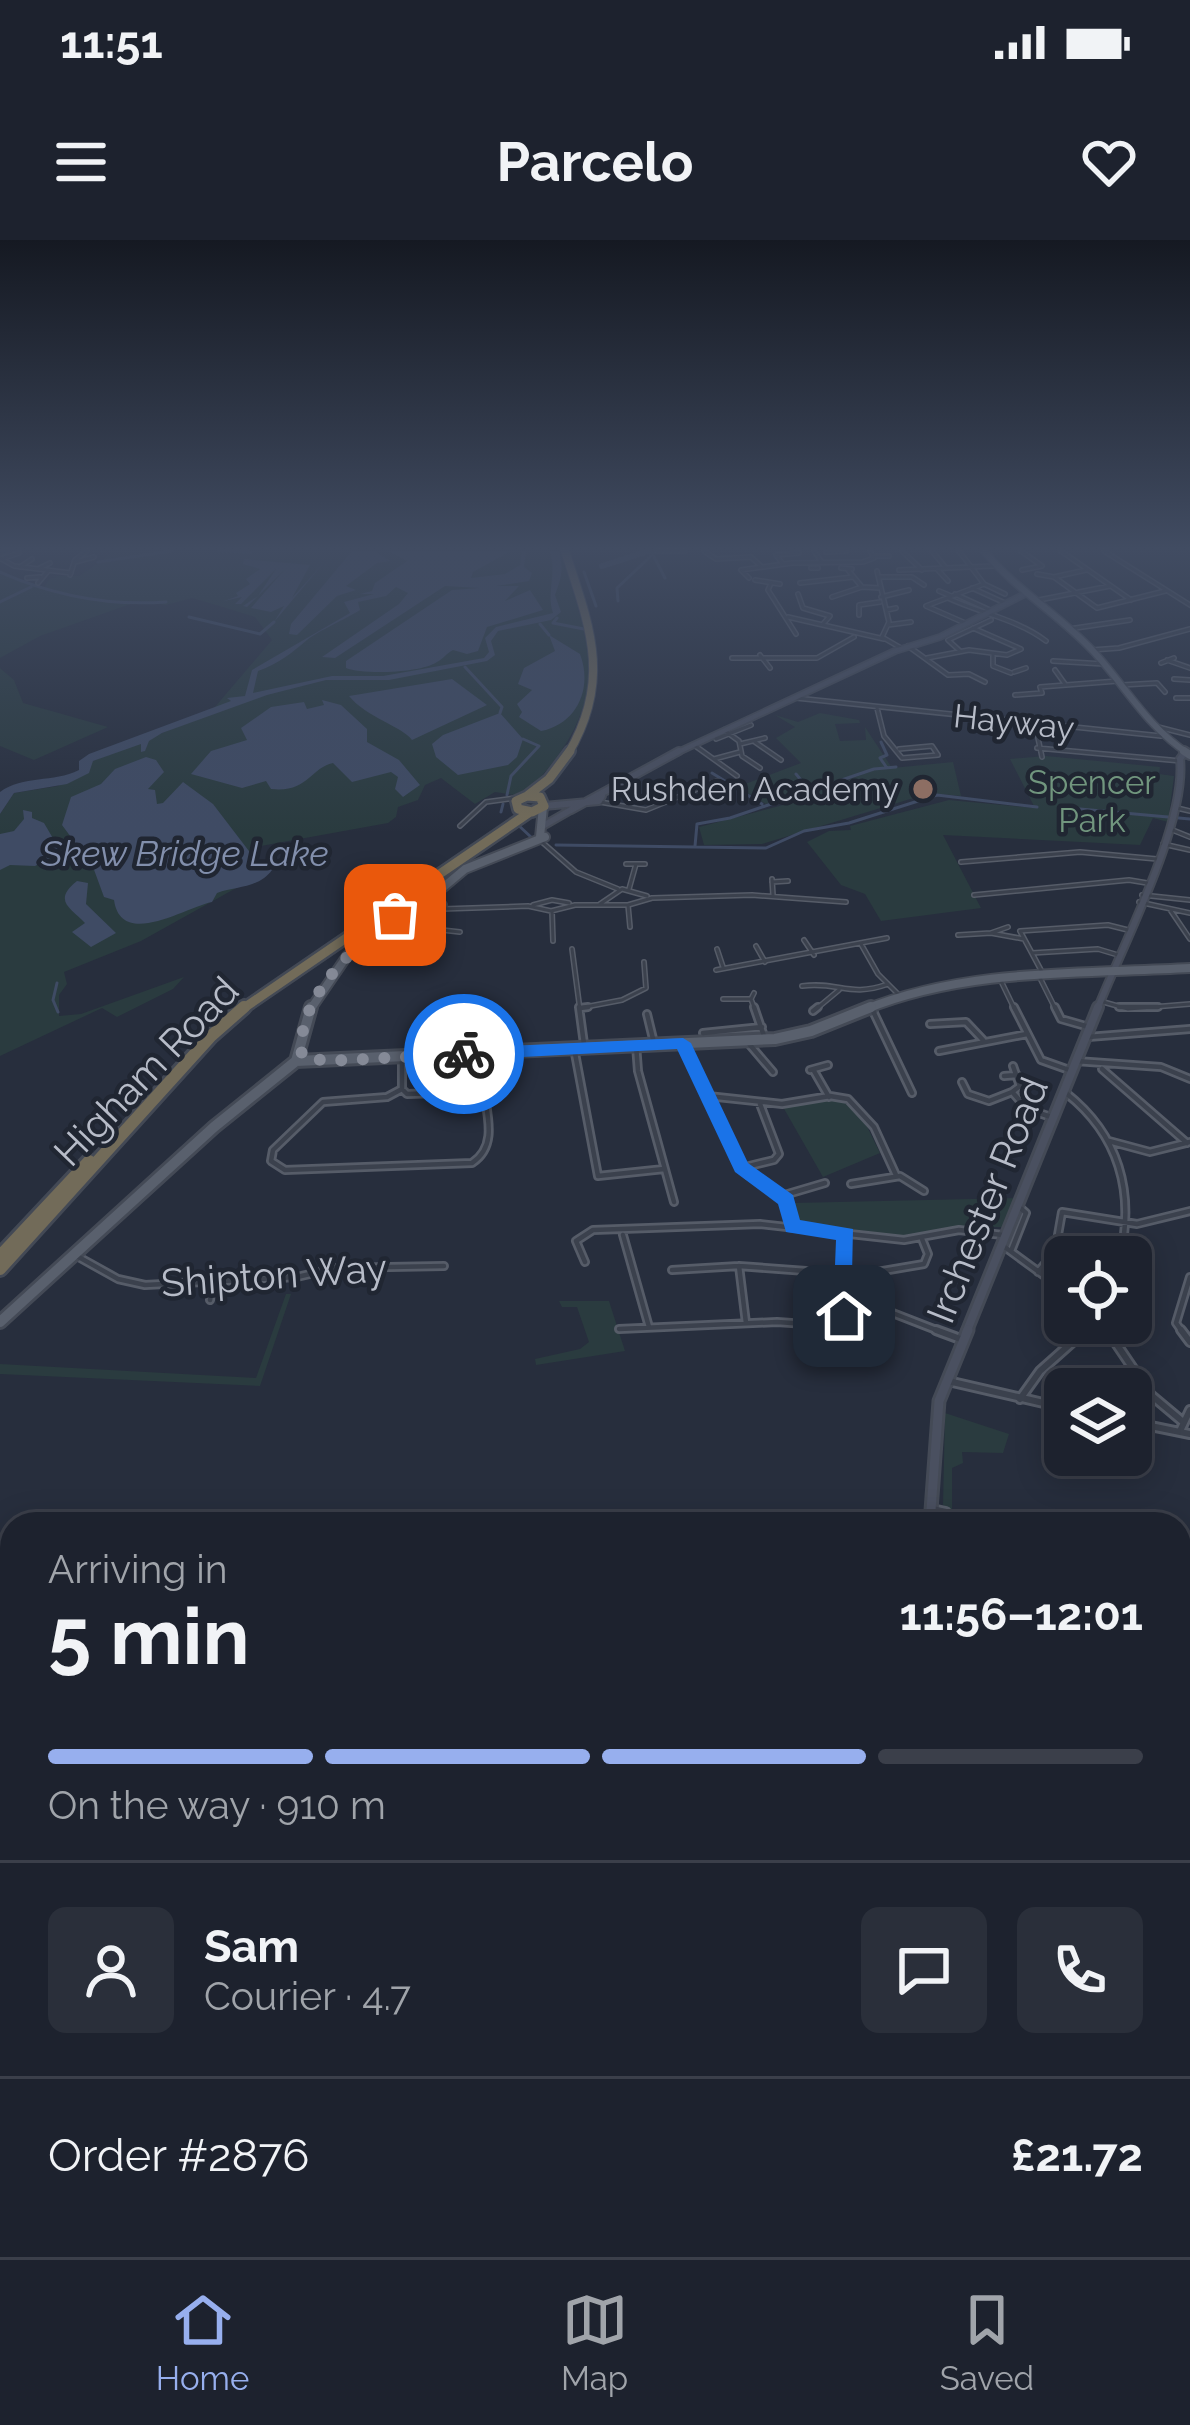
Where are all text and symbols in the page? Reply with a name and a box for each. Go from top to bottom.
text: 11:51 [60,16,163,69]
icon: menu [48,129,114,195]
icon: heart [1076,129,1142,195]
text: Parcelo [496,130,694,194]
street label: Hayway [952,696,1076,748]
park label: Spencer Park [1028,763,1156,840]
place label: Rushden Academy [611,770,899,809]
marker: Rushden Academy [910,776,936,802]
water label: Skew Bridge Lake [40,832,329,874]
pin [344,864,446,966]
icon: bag [362,882,428,948]
street label: Higham Road [44,967,248,1175]
courier [404,994,524,1114]
icon: bike [431,1021,497,1087]
street label: Irchester Road [917,1071,1057,1329]
map controls [1044,1236,1152,1476]
button: locate [1044,1236,1152,1344]
street label: Shipton Way [159,1244,389,1306]
pin [793,1265,895,1367]
icon: home [811,1283,877,1349]
button: layers [1044,1368,1152,1476]
text: Arriving in [48,1546,228,1592]
text: 11:56–12:01 [899,1588,1143,1641]
text: 5 min [48,1591,250,1682]
text: On the way · 910 m [48,1782,386,1828]
button: person [48,1907,174,2033]
button: chat [861,1907,987,2033]
button: phone [1017,1907,1143,2033]
text: Sam [204,1920,299,1973]
text: Courier · 4.7 [204,1973,411,2019]
text: Order #2876 [48,2129,309,2182]
text: £21.72 [1011,2129,1143,2182]
tab: Home [156,2287,249,2398]
tab: Map [561,2287,628,2398]
tab: Saved [940,2287,1034,2398]

